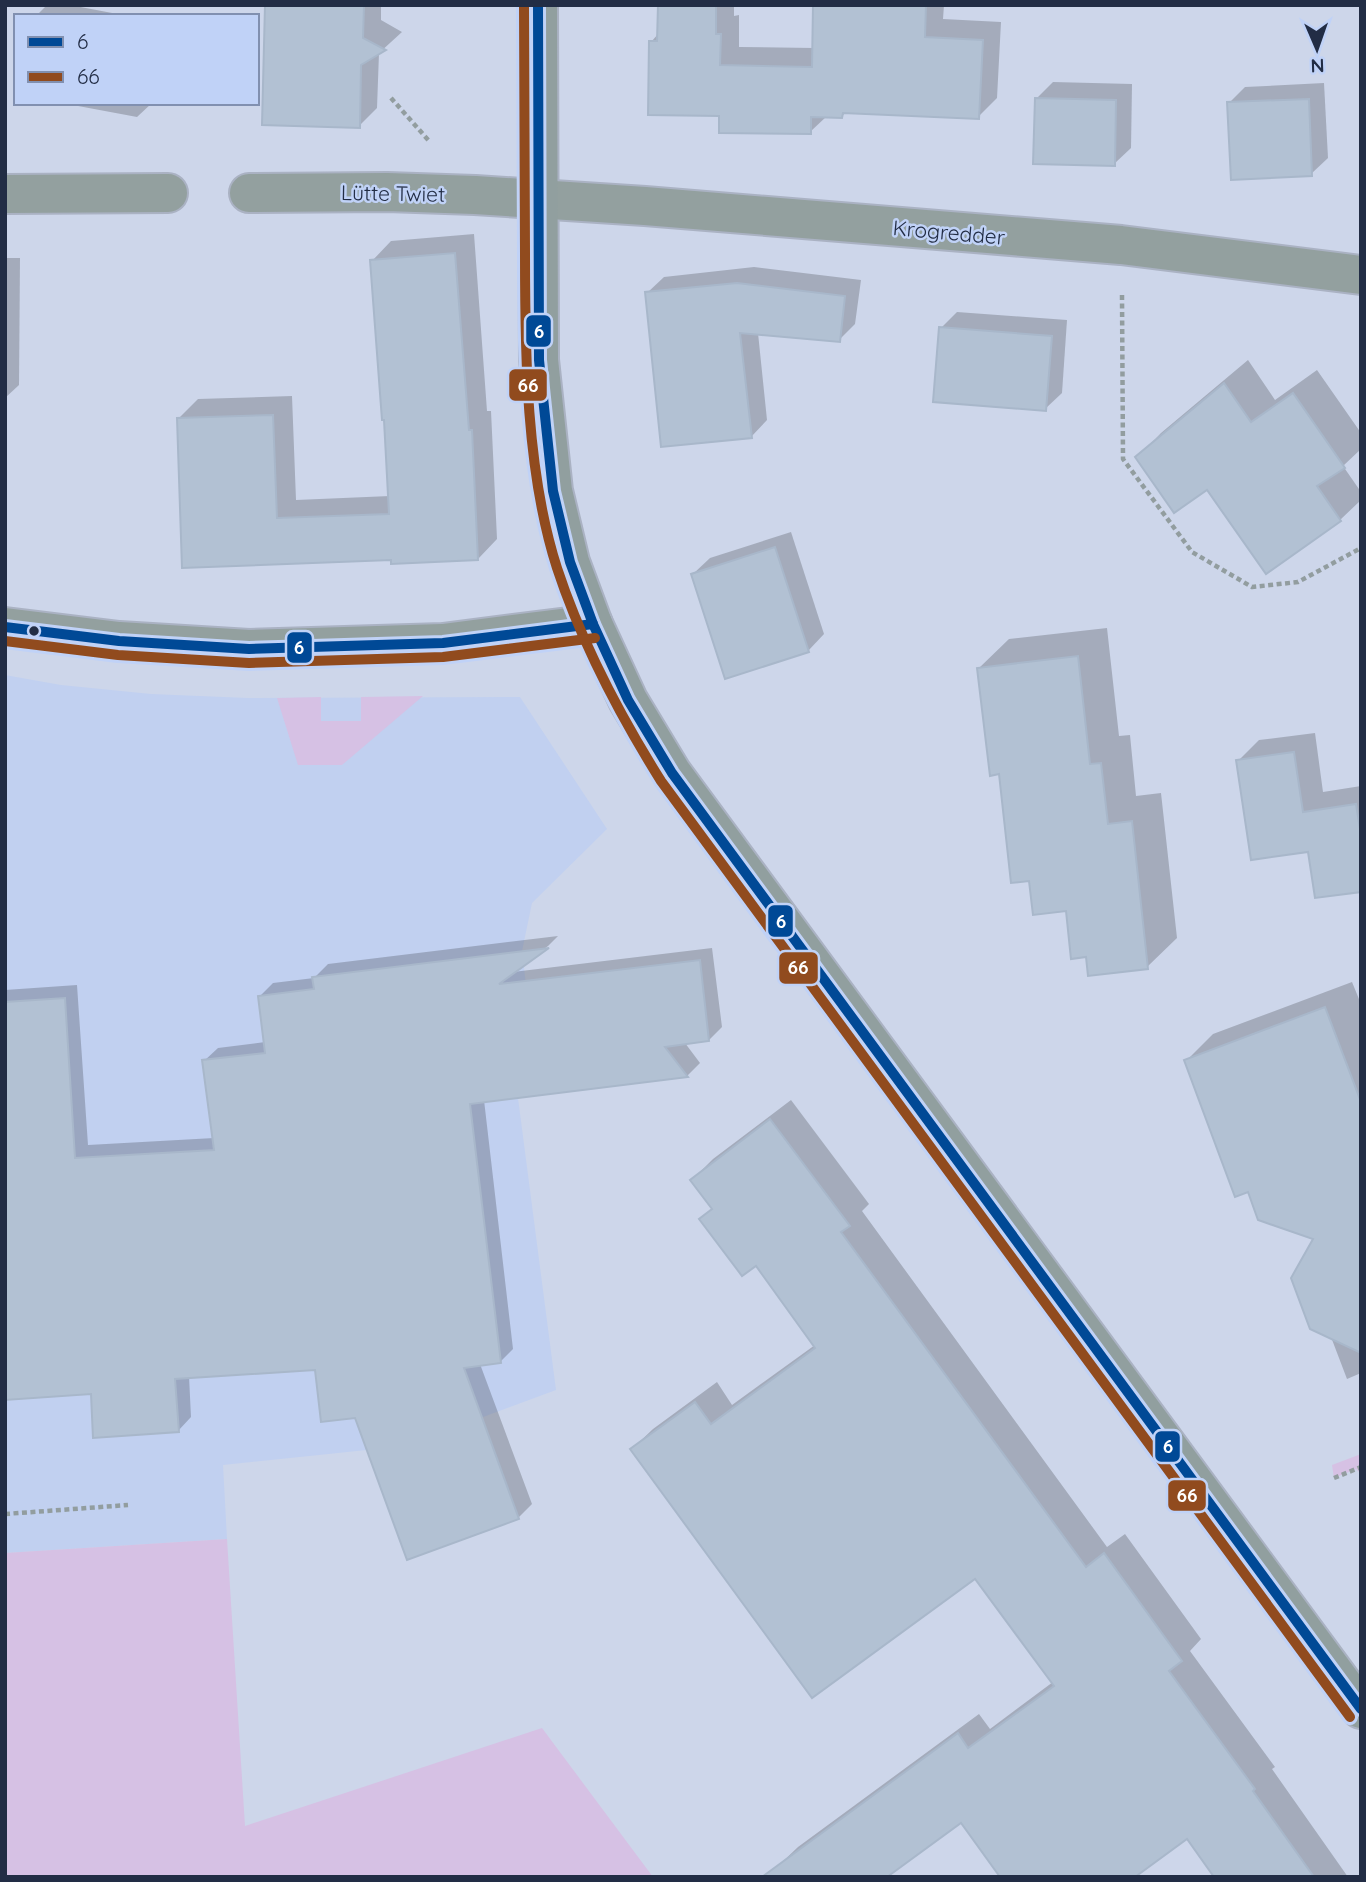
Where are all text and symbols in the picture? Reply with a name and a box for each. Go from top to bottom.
legend [14,14,259,105]
north arrow [1282,14,1352,84]
text: 6 [77,28,88,54]
text: N [1310,54,1325,78]
text: 66 [77,63,100,89]
street label: Lütte Twiet [341,179,445,207]
street label: Krogredder [892,214,1006,250]
line badge: 6 [525,314,552,348]
text: 6 [534,319,544,343]
line badge: 66 [508,368,548,402]
text: 66 [517,373,539,397]
unlabelled marker [27,624,41,638]
line badge: 6 [286,631,313,664]
text: 6 [294,635,304,659]
line badge: 6 [767,904,794,938]
text: 6 [776,909,786,933]
line badge: 66 [778,951,819,985]
text: 66 [787,955,809,979]
line badge: 6 [1154,1430,1181,1463]
text: 6 [1163,1434,1173,1458]
line badge: 66 [1167,1479,1207,1512]
text: 66 [1176,1483,1198,1507]

